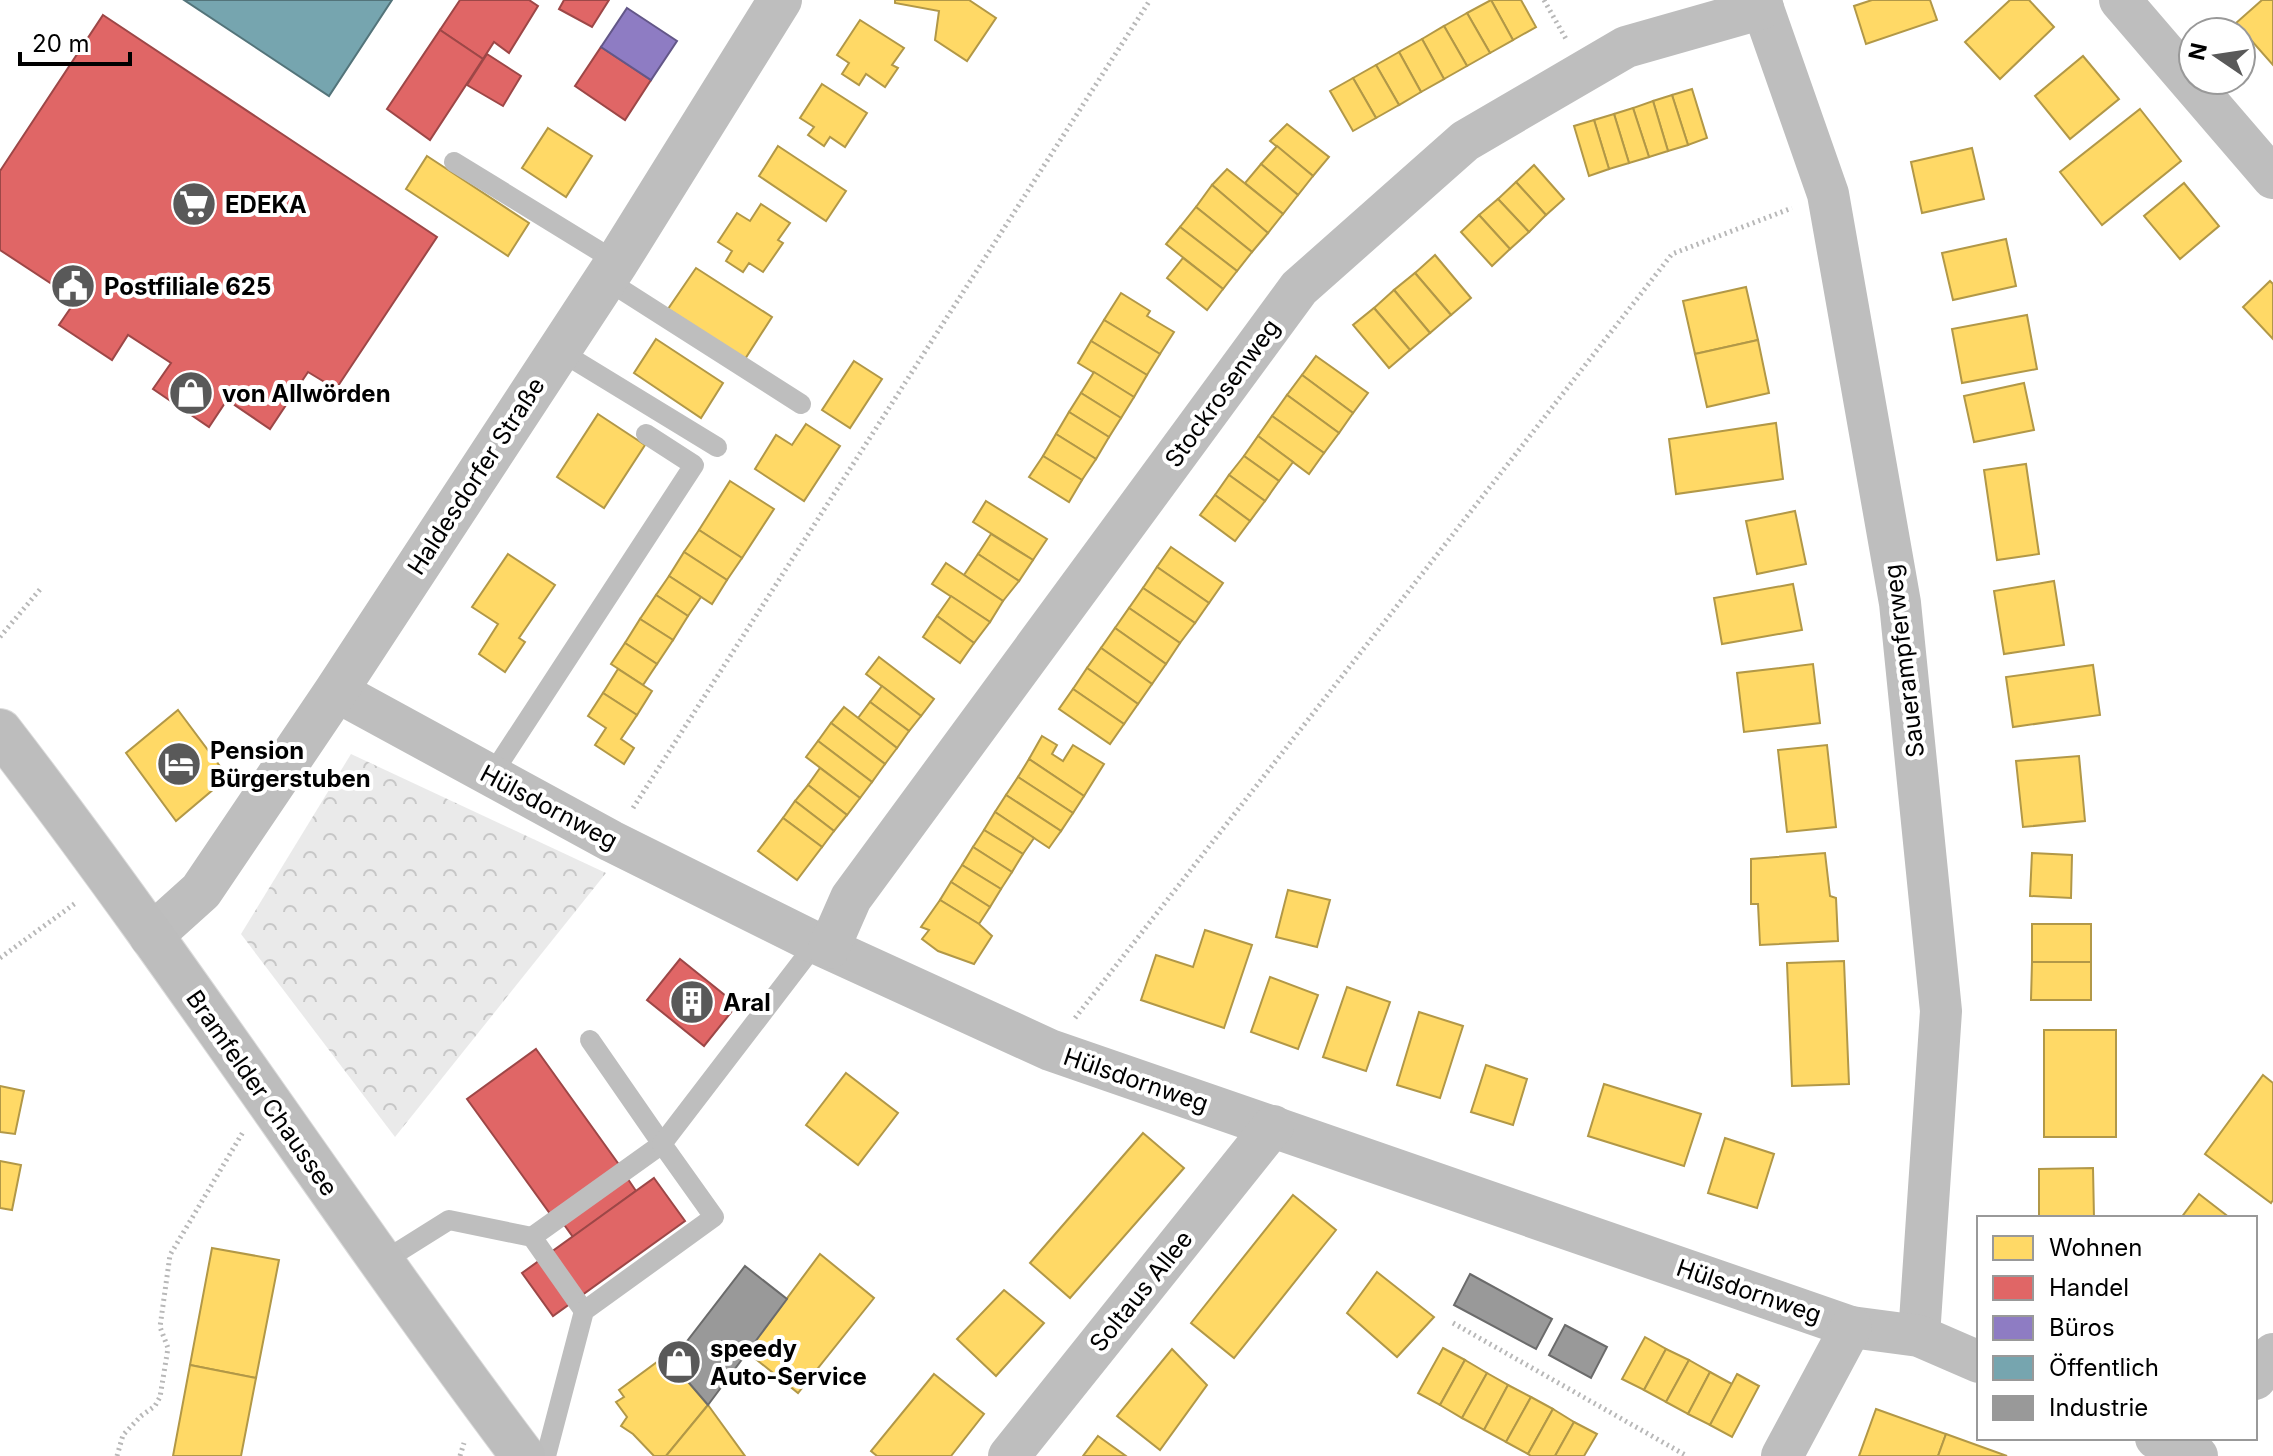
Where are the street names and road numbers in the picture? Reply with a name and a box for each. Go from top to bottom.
street label: Stockrosenweg [1159,313,1285,473]
street label: Haldesdorfer Straße [401,372,551,580]
street label: Sauerampferweg [1878,563,1930,759]
street label: Hülsdornweg [475,759,623,855]
street label: Bramfelder Chaussee [180,985,344,1201]
street label: Hülsdornweg [1060,1042,1212,1118]
street label: Soltaus Allee [1083,1225,1199,1357]
street label: Hülsdornweg [1673,1253,1825,1329]

